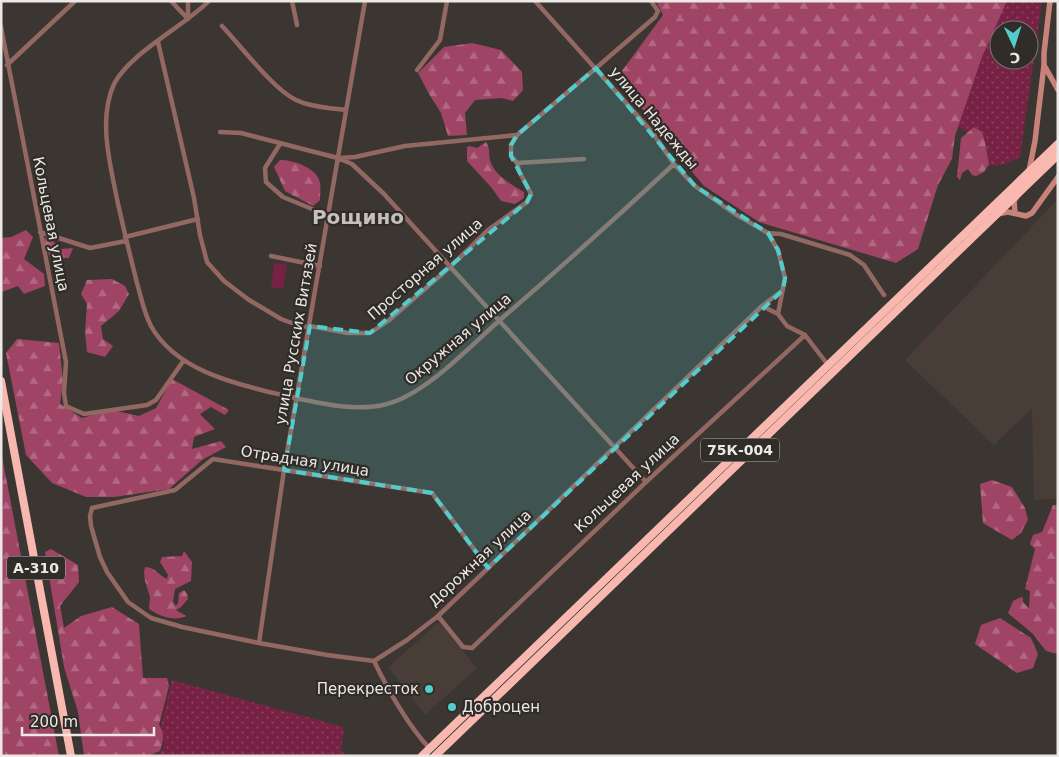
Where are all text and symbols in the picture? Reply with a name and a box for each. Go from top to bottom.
north arrow [989,20,1039,70]
text: С [1009,50,1021,66]
street label: улица Надежды [606,63,702,173]
street label: Кольцевая улица [29,155,73,293]
district label: Рощино [312,205,404,229]
street label: Просторная улица [364,214,486,324]
street label: улица Русских Витязей [271,242,321,426]
street label: Окружная улица [401,289,515,389]
street label: Кольцевая улица [571,430,683,536]
road number: 75К-004 [701,438,779,462]
street label: Отрадная улица [239,442,371,480]
street label: Дорожная улица [425,506,535,610]
road number: А-310 [7,556,65,580]
place label: Перекресток [317,680,419,698]
marker: Перекресток [423,683,435,695]
place label: Доброцен [462,698,540,716]
marker: Доброцен [446,701,458,713]
scale bar [22,704,155,736]
text: 200 m [30,713,78,731]

